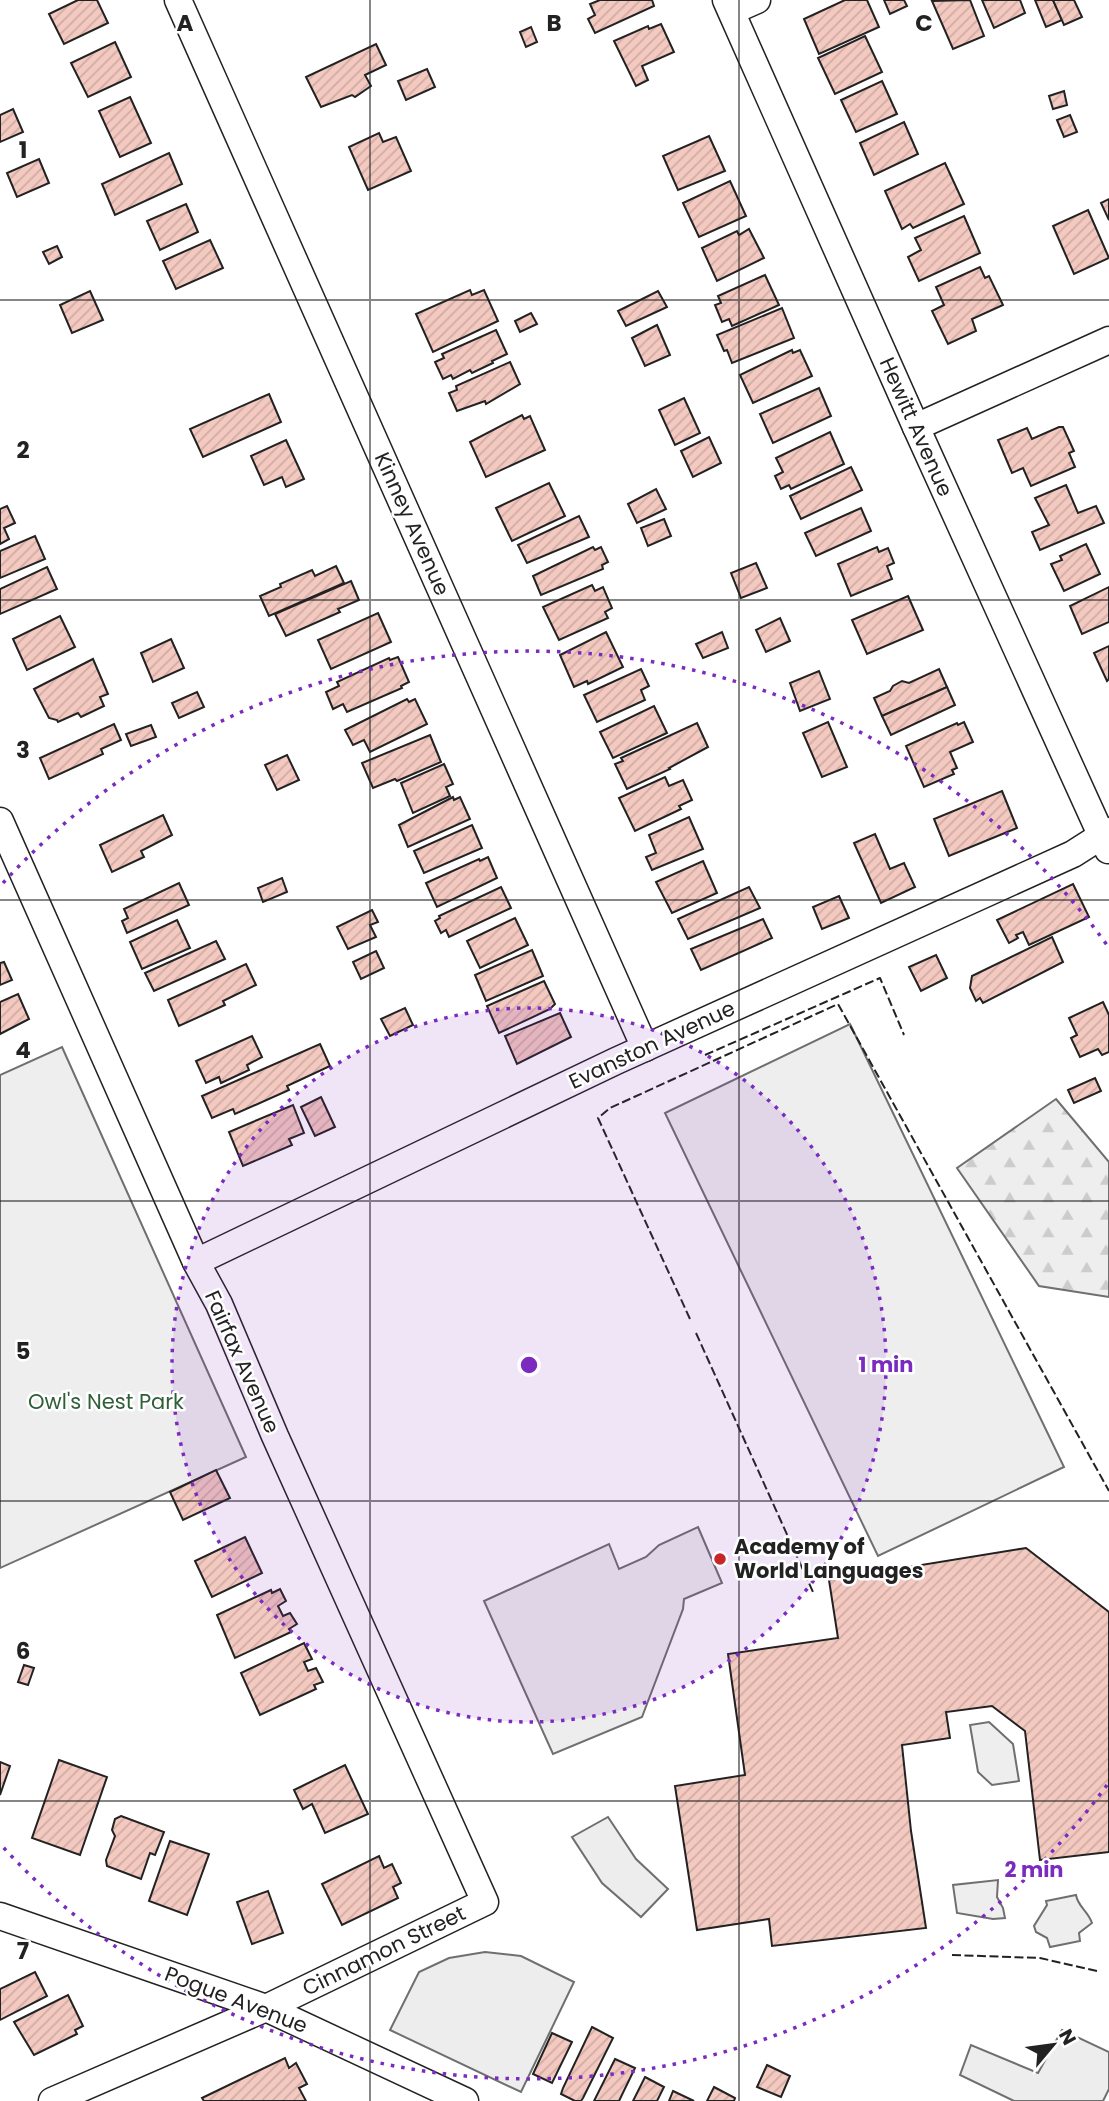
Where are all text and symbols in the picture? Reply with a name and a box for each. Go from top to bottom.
text: A [177,7,194,39]
text: B [546,7,562,39]
text: C [915,7,933,39]
text: 1 [19,134,27,166]
street label: Hewitt Avenue [873,353,960,501]
text: 2 [16,434,30,466]
street label: Kinney Avenue [368,448,457,600]
text: 3 [16,734,30,766]
street label: Evanston Avenue [564,993,740,1096]
text: 4 [15,1034,31,1066]
street label: Fairfax Avenue [198,1286,287,1438]
text: 5 [16,1335,30,1367]
text: 1 min [859,1350,913,1379]
centre of rings [517,1353,541,1377]
park label: Owl's Nest Park [28,1387,184,1416]
place label: Academy of World Languages [734,1532,923,1585]
marker: Academy of World Languages [712,1551,728,1567]
text: 6 [16,1635,30,1667]
text: 2 min [1004,1855,1064,1884]
street label: Cinnamon Street [297,1898,470,2003]
text: 7 [17,1935,29,1967]
street label: Pogue Avenue [161,1959,312,2040]
north arrow [1018,2010,1088,2080]
text: N [1052,2024,1083,2050]

